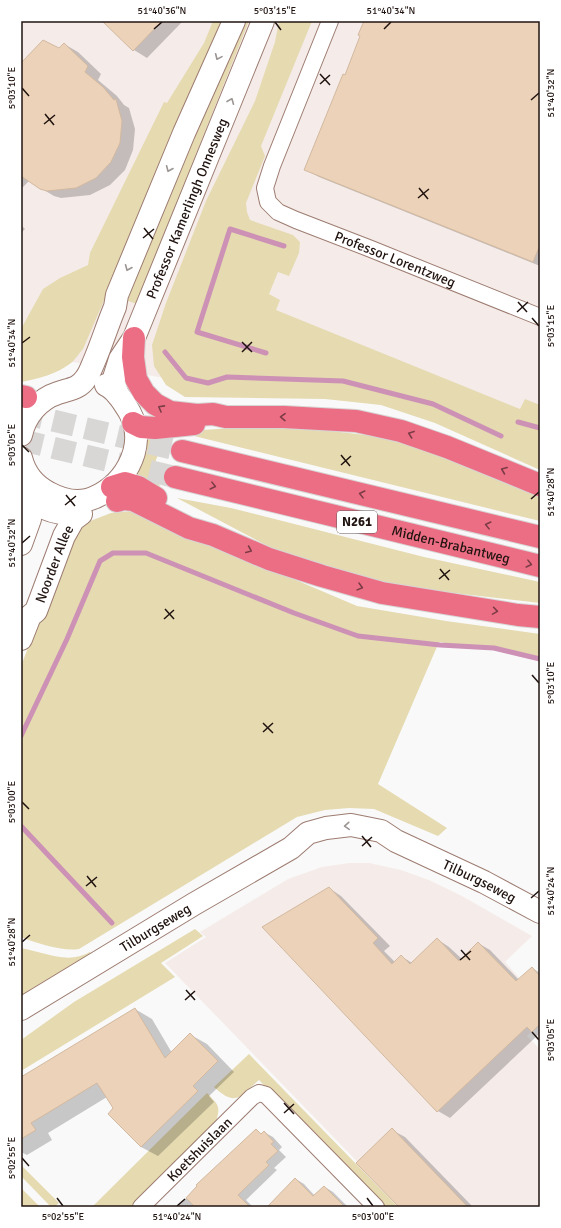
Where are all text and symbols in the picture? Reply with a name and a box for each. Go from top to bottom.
text: 51°40'36"N [138,5,186,17]
text: 5°03'15"E [254,5,296,17]
text: 51°40'34"N [367,5,415,17]
one-way arrow [215,53,223,60]
text: 5°03'10"E [6,67,18,109]
text: 51°40'32"N [545,69,557,117]
one-way arrow [226,97,234,104]
street label: Professor Kamerlingh Onnesweg [142,116,231,301]
one-way arrow [166,165,174,173]
street label: Professor Lorentzweg [332,227,458,291]
one-way arrow [124,265,132,272]
text: 5°03'15"E [545,305,557,347]
text: 51°40'34"N [6,319,18,367]
one-way arrow [158,405,165,412]
one-way arrow [280,413,286,421]
text: 5°03'05"E [6,424,18,466]
one-way arrow [407,431,414,439]
one-way arrow [500,467,507,475]
text: 51°40'28"N [545,468,557,516]
one-way arrow [209,482,216,490]
one-way arrow [359,491,365,499]
road number: N261 [337,511,377,533]
text: 51°40'32"N [6,519,18,567]
one-way arrow [485,521,492,530]
street label: Noorder Allee [31,522,77,605]
street label: Midden-Brabantweg [390,522,512,567]
one-way arrow [244,545,252,553]
one-way arrow [526,559,532,567]
one-way arrow [356,582,363,591]
one-way arrow [492,606,498,615]
text: 5°03'10"E [545,662,557,704]
text: 5°03'00"E [6,781,18,823]
one-way arrow [344,821,350,830]
street label: Tilburgseweg [440,856,519,906]
text: 51°40'24"N [545,867,557,915]
street label: Tilburgseweg [117,900,194,955]
text: 51°40'28"N [6,918,18,966]
text: 5°03'05"E [545,1019,557,1061]
street label: Koetshuislaan [163,1113,235,1185]
text: 5°02'55"E [6,1137,18,1179]
text: 5°02'55"E [42,1211,84,1223]
text: 51°40'24"N [153,1211,201,1223]
text: 5°03'00"E [352,1211,394,1223]

